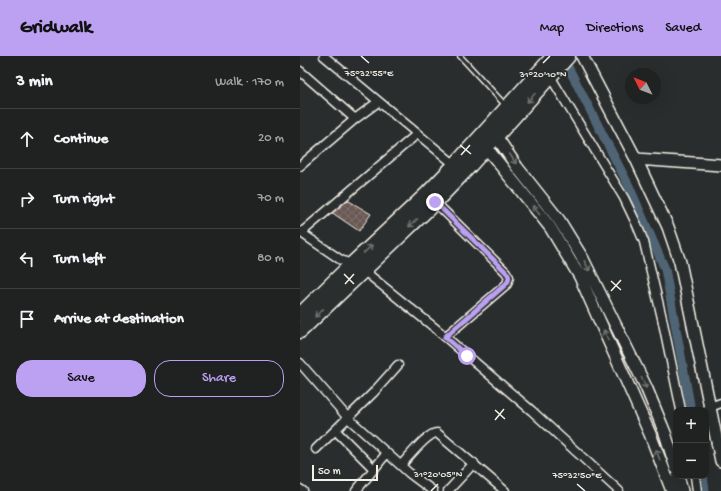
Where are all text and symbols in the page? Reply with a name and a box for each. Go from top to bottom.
text: Gridwalk [20,17,92,40]
text: Map [540,20,564,37]
text: Directions [586,20,643,37]
text: Saved [665,20,701,37]
text: 75°32'55"E [344,68,394,80]
north arrow [625,68,661,104]
text: 31°20'10"N [518,69,567,81]
text: 3 min [16,72,53,92]
text: Walk · 170 m [215,75,284,90]
one-way arrow [527,93,536,103]
icon: ahead [16,128,38,150]
text: Continue [54,130,108,148]
text: 20 m [258,131,284,146]
one-way arrow [508,154,517,165]
icon: right [16,188,38,210]
text: Turn right [54,190,114,208]
text: 70 m [258,191,284,206]
route end [426,193,444,211]
one-way arrow [532,205,541,216]
one-way arrow [408,218,418,227]
one-way arrow [363,245,373,254]
icon: left [16,248,38,270]
text: Turn left [54,250,105,268]
text: 80 m [257,251,284,266]
one-way arrow [583,260,591,272]
icon: arrive [16,308,38,330]
one-way arrow [314,308,324,317]
text: Arrive at destination [54,310,184,328]
one-way arrow [602,330,609,342]
route start [458,347,476,365]
button: Save [16,360,146,397]
button: Share [154,360,284,397]
one-way arrow [641,376,648,388]
map controls [673,407,709,479]
button: + [673,407,709,443]
button: − [673,443,709,479]
one-way arrow [654,449,661,461]
scale bar [312,463,378,482]
text: 50 m [318,466,340,478]
text: 31°20'05"N [413,469,463,481]
text: 75°32'50"E [552,470,602,482]

